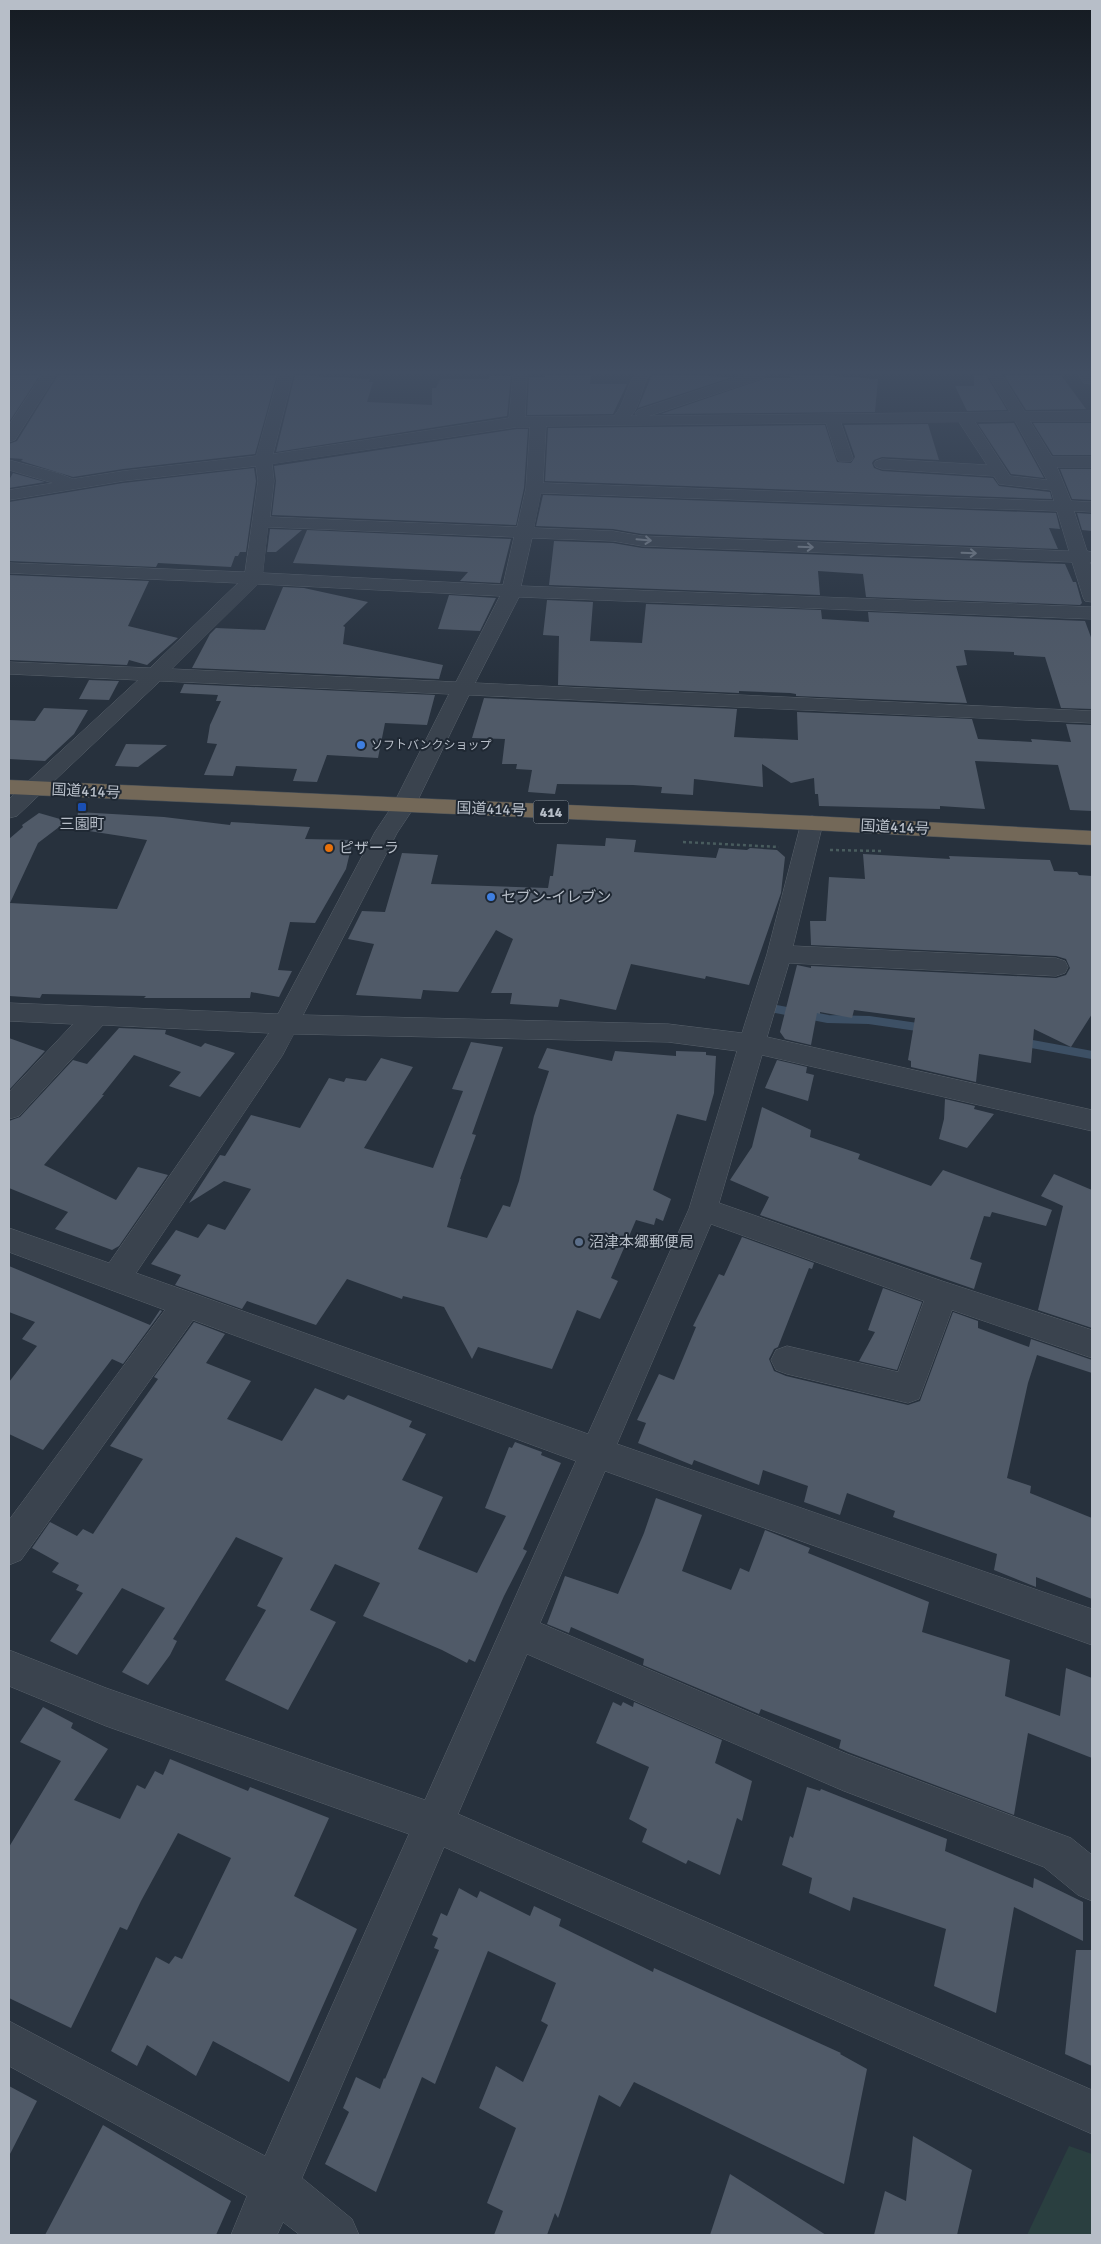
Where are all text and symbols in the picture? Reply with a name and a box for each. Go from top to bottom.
one-way arrow [635,536,651,545]
one-way arrow [798,542,814,551]
one-way arrow [960,548,976,557]
place label: ソフトバンクショップ [371,738,492,753]
marker: ソフトバンクショップ [355,739,367,751]
street label: 国道414号 [51,780,121,802]
street label: 国道414号 [456,799,526,819]
road number: 414 [534,800,568,824]
marker: 三園町 [76,801,88,813]
place label: 三園町 [59,815,105,833]
street label: 国道414号 [860,816,930,838]
place label: ピザーラ [339,839,399,857]
marker: ピザーラ [323,842,335,854]
place label: セブン-イレブン [501,888,611,906]
marker: セブン-イレブン [485,891,497,903]
place label: 沼津本郷郵便局 [589,1233,694,1251]
marker: 沼津本郷郵便局 [573,1236,585,1248]

